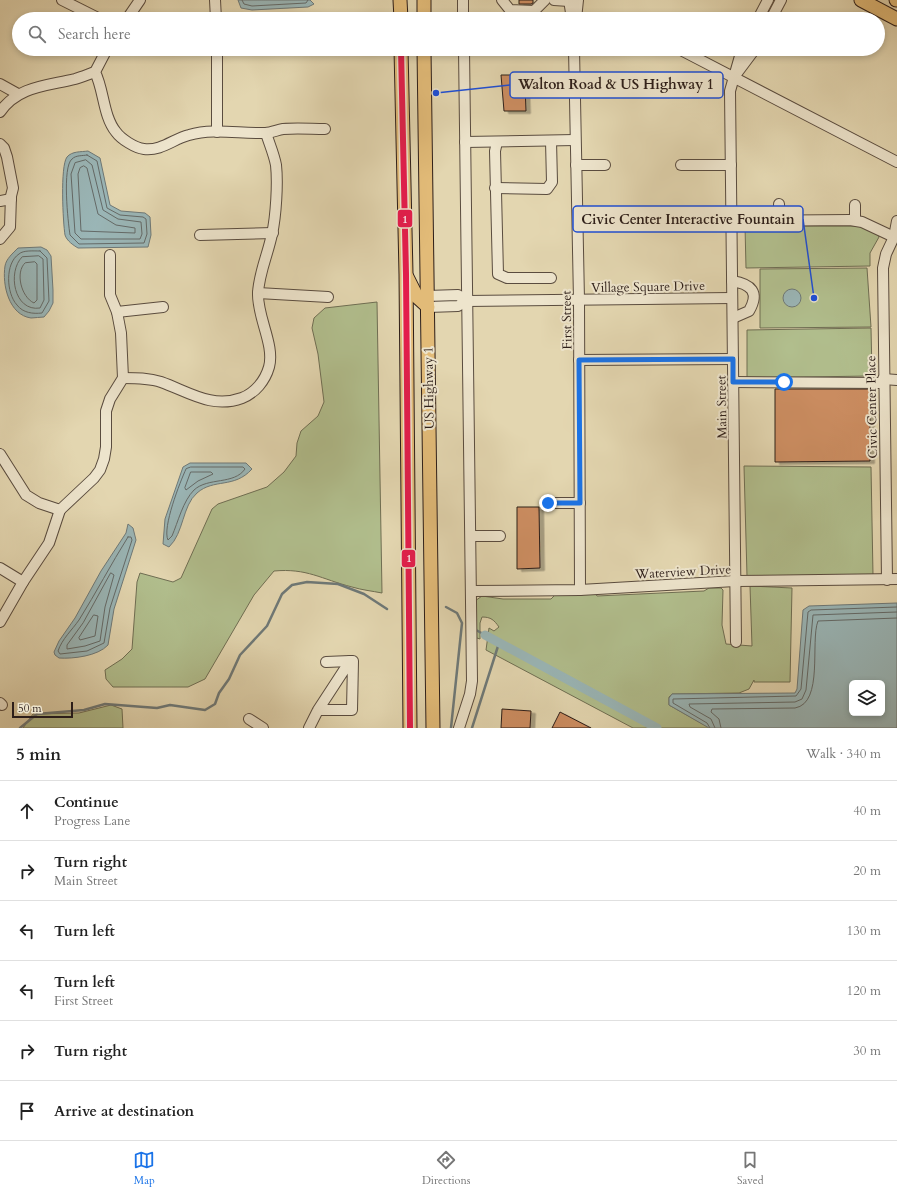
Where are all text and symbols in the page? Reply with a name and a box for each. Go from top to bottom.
search box [12,12,885,56]
icon: search [26,23,48,45]
text: Search here [58,24,131,44]
callout: Walton Road & US Highway 1 [510,72,723,98]
text: Walton Road & US Highway 1 [517,75,714,94]
callout: Civic Center Interactive Fountain [573,206,803,232]
line badge: 1 [397,209,413,228]
text: Civic Center Interactive Fountain [581,210,795,229]
text: 1 [402,212,408,227]
street label: Village Square Drive [591,277,705,297]
street label: First Street [557,290,577,350]
street label: US Highway 1 [419,347,439,429]
street label: Civic Center Place [862,355,882,459]
route start [775,373,793,391]
street label: Main Street [712,375,732,439]
route end [539,494,557,512]
line badge: 1 [401,549,416,568]
text: 1 [406,551,412,566]
street label: Waterview Drive [634,560,732,584]
map controls [849,680,885,716]
button: layers [849,680,885,716]
scale bar [12,700,73,719]
text: 50 m [18,701,42,716]
text: 5 min [16,743,61,766]
text: Walk · 340 m [806,745,881,763]
text: Continue [54,792,119,812]
icon: ahead [16,800,38,822]
text: 40 m [853,802,881,820]
text: Progress Lane [54,812,130,830]
text: Turn right [54,852,127,872]
icon: right [16,860,38,882]
text: 20 m [853,862,881,880]
text: Main Street [54,872,118,890]
icon: left [16,920,38,942]
text: Turn left [54,921,115,941]
text: 130 m [847,922,881,940]
text: Turn left [54,972,115,992]
icon: left [16,980,38,1002]
text: 120 m [847,982,881,1000]
text: First Street [54,992,113,1010]
icon: right [16,1040,38,1062]
text: Turn right [54,1041,127,1061]
text: 30 m [853,1042,881,1060]
icon: arrive [16,1100,38,1122]
text: Arrive at destination [54,1101,194,1121]
tab: Map [133,1149,155,1188]
tab: Directions [422,1149,470,1188]
tab: Saved [737,1149,764,1188]

